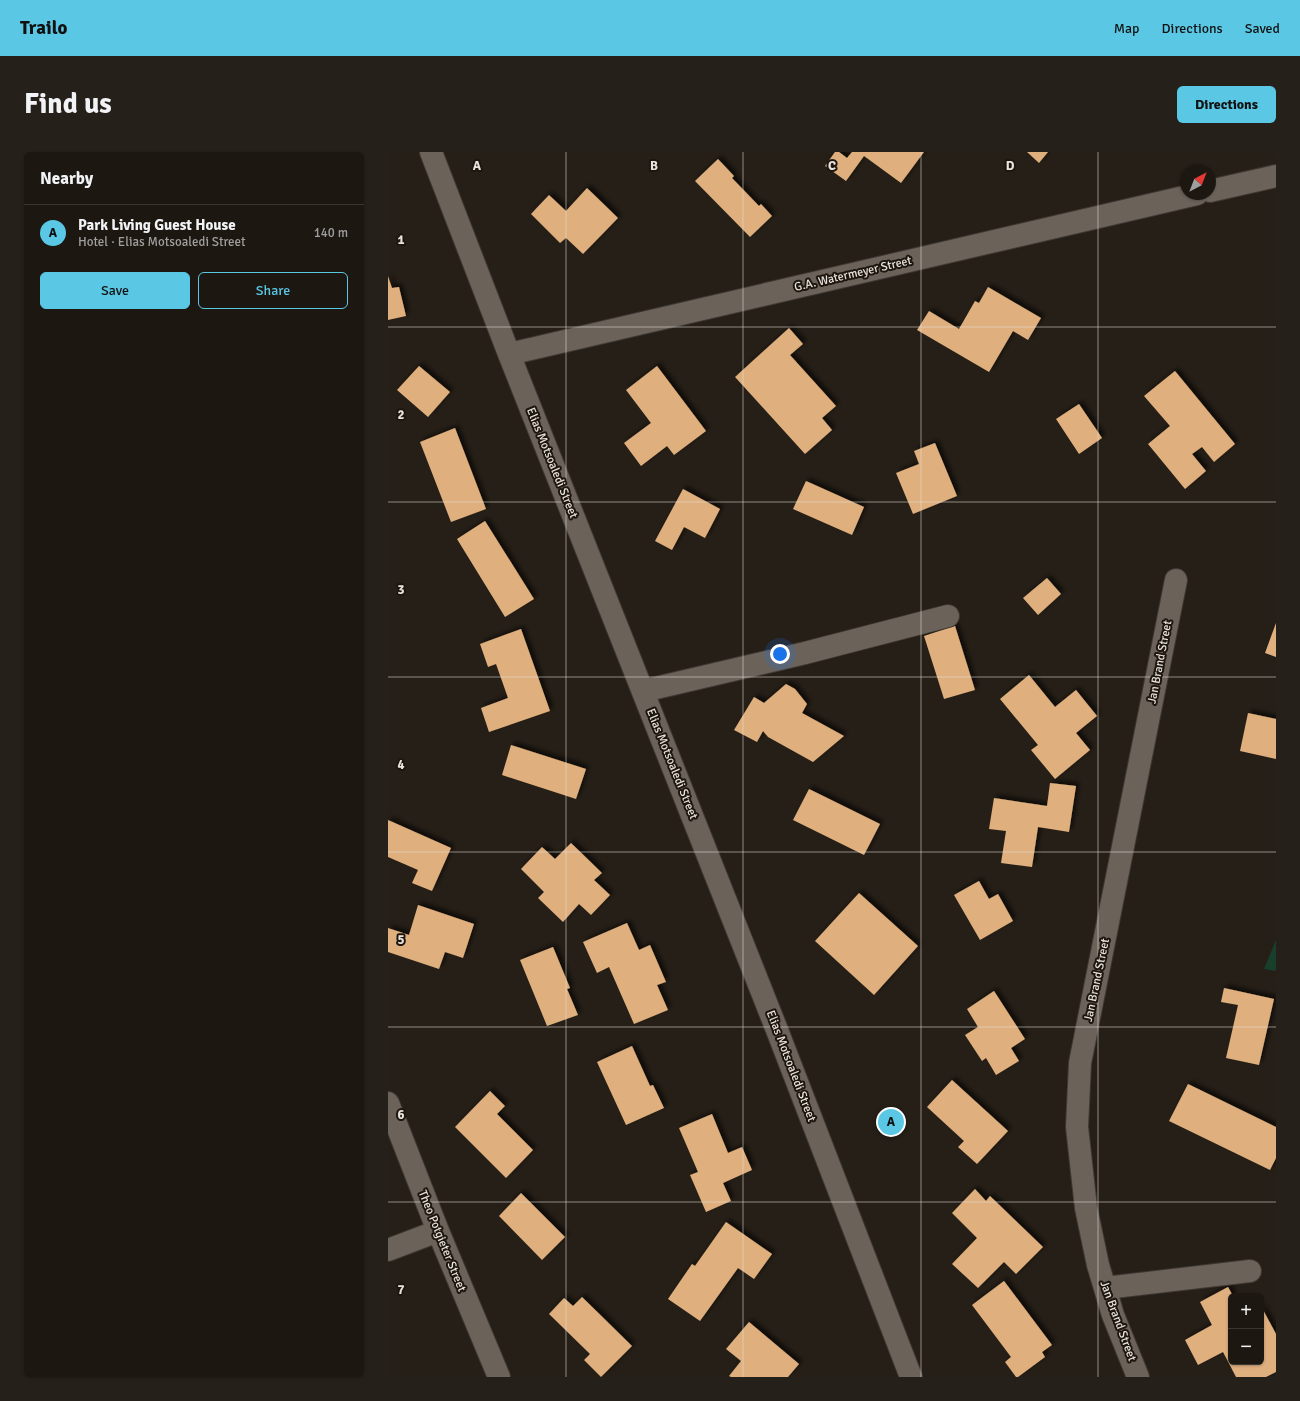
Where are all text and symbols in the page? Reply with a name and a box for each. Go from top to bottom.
text: Trailo [20,16,67,40]
text: Map [1114,20,1140,37]
text: Directions [1162,20,1223,37]
text: Saved [1245,20,1280,37]
button: Directions [1177,86,1276,123]
text: Find us [24,87,112,121]
text: A [473,158,482,174]
text: B [650,158,658,174]
text: C [828,158,836,174]
text: D [1006,158,1015,174]
north arrow [1180,164,1216,200]
text: Nearby [40,168,93,189]
text: Park Living Guest House [78,216,236,234]
text: A [49,225,57,241]
text: 140 m [314,225,348,241]
text: 1 [397,232,405,248]
text: Hotel · Elias Motsoaledi Street [78,234,246,250]
street label: G.A. Watermeyer Street [793,253,913,295]
button: Save [40,272,190,309]
button: Share [198,272,348,309]
street label: Elias Motsoaledi Street [523,406,581,520]
text: 2 [397,407,405,423]
text: 3 [397,582,405,598]
street label: Jan Brand Street [1145,619,1175,705]
your location [770,644,790,664]
street label: Elias Motsoaledi Street [643,707,701,821]
text: 4 [397,757,405,773]
text: 5 [397,932,405,948]
street label: Jan Brand Street [1081,937,1113,1023]
street label: Elias Motsoaledi Street [763,1008,819,1124]
text: 6 [397,1107,405,1123]
pin: A [878,1107,904,1137]
street label: Theo Potgieter Street [415,1188,469,1294]
street label: Jan Brand Street [1096,1279,1140,1363]
text: 7 [397,1282,405,1298]
map controls [1228,1293,1264,1365]
button: + [1228,1293,1264,1329]
button: − [1228,1329,1264,1365]

